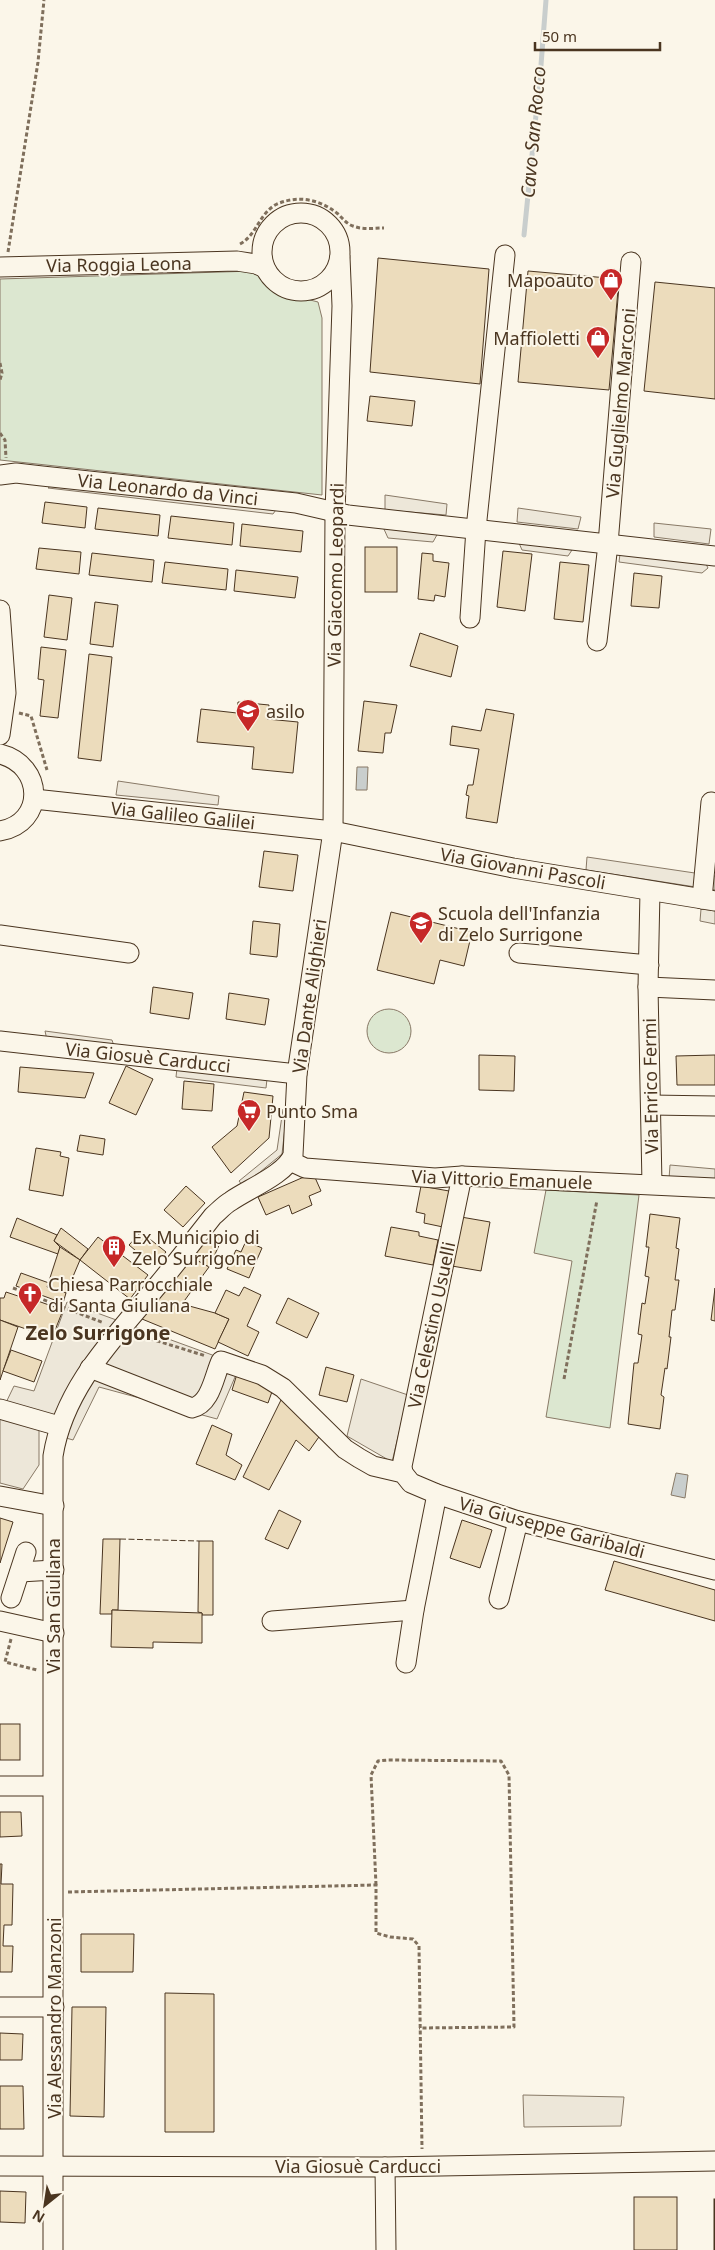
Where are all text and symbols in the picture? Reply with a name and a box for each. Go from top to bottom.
scale bar [535,20,660,52]
text: 50 m [542,26,577,46]
water label: Cavo San Rocco [514,65,552,199]
street label: Via Roggia Leona [46,251,192,277]
shop icon: Mapoauto [598,267,624,301]
place label: Mapoauto [507,268,594,292]
street label: Via Guglielmo Marconi [600,307,640,499]
shop icon: Maffioletti [585,325,611,359]
place label: Maffioletti [493,326,580,350]
street label: Via Leonardo da Vinci [77,468,259,510]
street label: Via Giacomo Leopardi [321,483,349,667]
school or university icon: asilo [235,698,261,732]
place label: asilo [266,699,305,723]
street label: Via Galileo Galilei [110,795,256,835]
street label: Via Giovanni Pascoli [438,842,608,894]
place label: Scuola dell'Infanzia di Zelo Surrigone [438,901,600,946]
school or university icon: Scuola dell'Infanzia di Zelo Surrigone [408,910,434,944]
street label: Via Dante Alighieri [286,917,332,1075]
street label: Via Enrico Fermi [637,1018,663,1154]
street label: Via Giosuè Carducci [64,1036,232,1078]
supermarket icon: Punto Sma [236,1098,262,1132]
place label: Punto Sma [266,1099,358,1123]
street label: Via Vittorio Emanuele [411,1164,593,1194]
place label: Ex Municipio di Zelo Surrigone [132,1225,260,1270]
building icon: Ex Municipio di Zelo Surrigone [101,1234,127,1268]
street label: Via Celestino Usuelli [402,1239,460,1411]
place label: Chiesa Parrocchiale di Santa Giuliana [48,1272,213,1317]
church icon: Chiesa Parrocchiale di Santa Giuliana [17,1281,43,1315]
district label: Zelo Surrigone [25,1319,171,1346]
street label: Via Giuseppe Garibaldi [456,1491,648,1563]
street label: Via San Giuliana [41,1538,65,1674]
street label: Via Alessandro Manzoni [42,1917,66,2119]
street label: Via Giosuè Carducci [275,2154,441,2178]
north arrow [20,2180,70,2230]
text: N [29,2206,48,2228]

